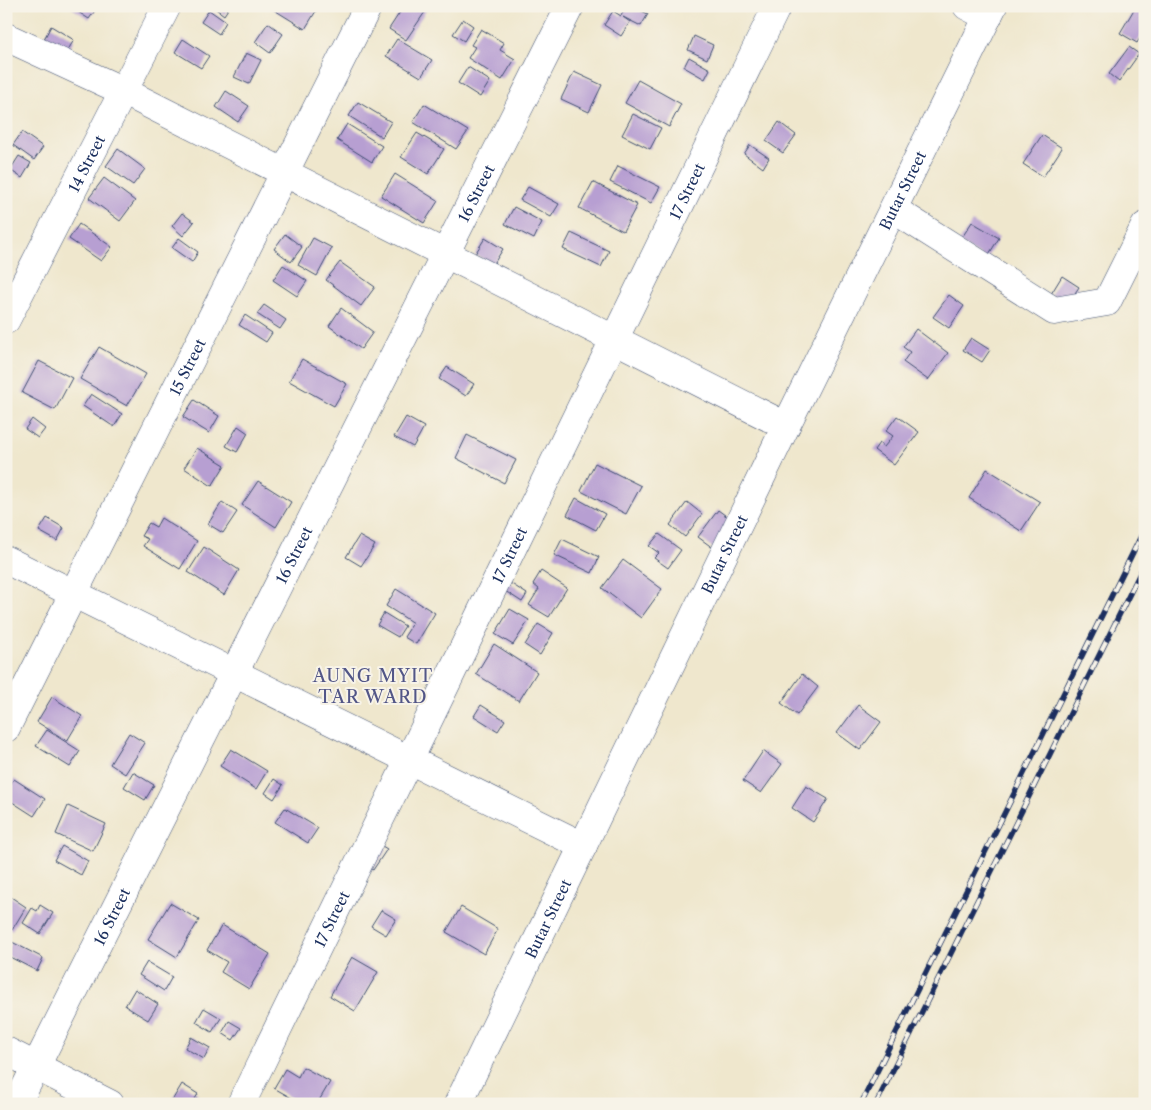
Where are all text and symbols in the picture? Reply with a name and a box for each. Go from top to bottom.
street label: 14 Street [64,131,109,195]
street label: Butar Street [875,147,930,233]
street label: 17 Street [665,159,709,222]
street label: 16 Street [453,161,498,225]
street label: 15 Street [165,335,210,398]
street label: Butar Street [697,511,752,597]
street label: 16 Street [271,522,316,587]
street label: 17 Street [487,523,531,586]
district label: AUNG MYIT TAR WARD [312,665,433,708]
street label: Butar Street [521,875,575,961]
street label: 16 Street [89,884,134,948]
street label: 17 Street [310,887,353,950]

